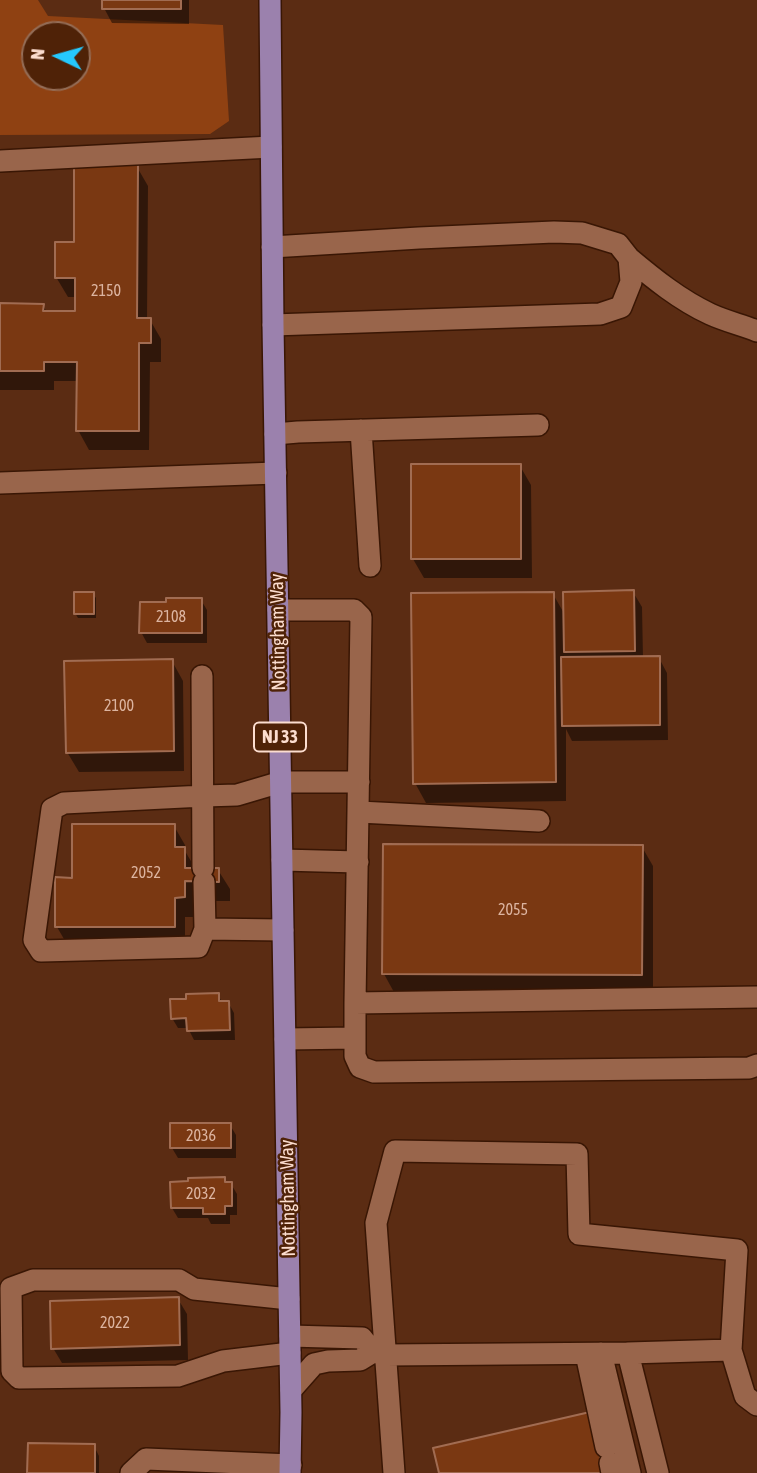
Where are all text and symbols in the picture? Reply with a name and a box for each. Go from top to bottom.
north arrow [21,21,91,91]
text: N [26,48,49,61]
house number: 2150 [91,281,121,301]
street label: Nottingham Way [266,573,290,691]
house number: 2108 [156,607,186,627]
house number: 2100 [104,696,134,716]
road number: NJ 33 [254,722,306,752]
house number: 2052 [131,863,161,883]
house number: 2055 [498,900,528,920]
house number: 2036 [186,1126,216,1146]
street label: Nottingham Way [276,1139,300,1257]
house number: 2032 [186,1184,216,1204]
house number: 2022 [100,1313,130,1333]

